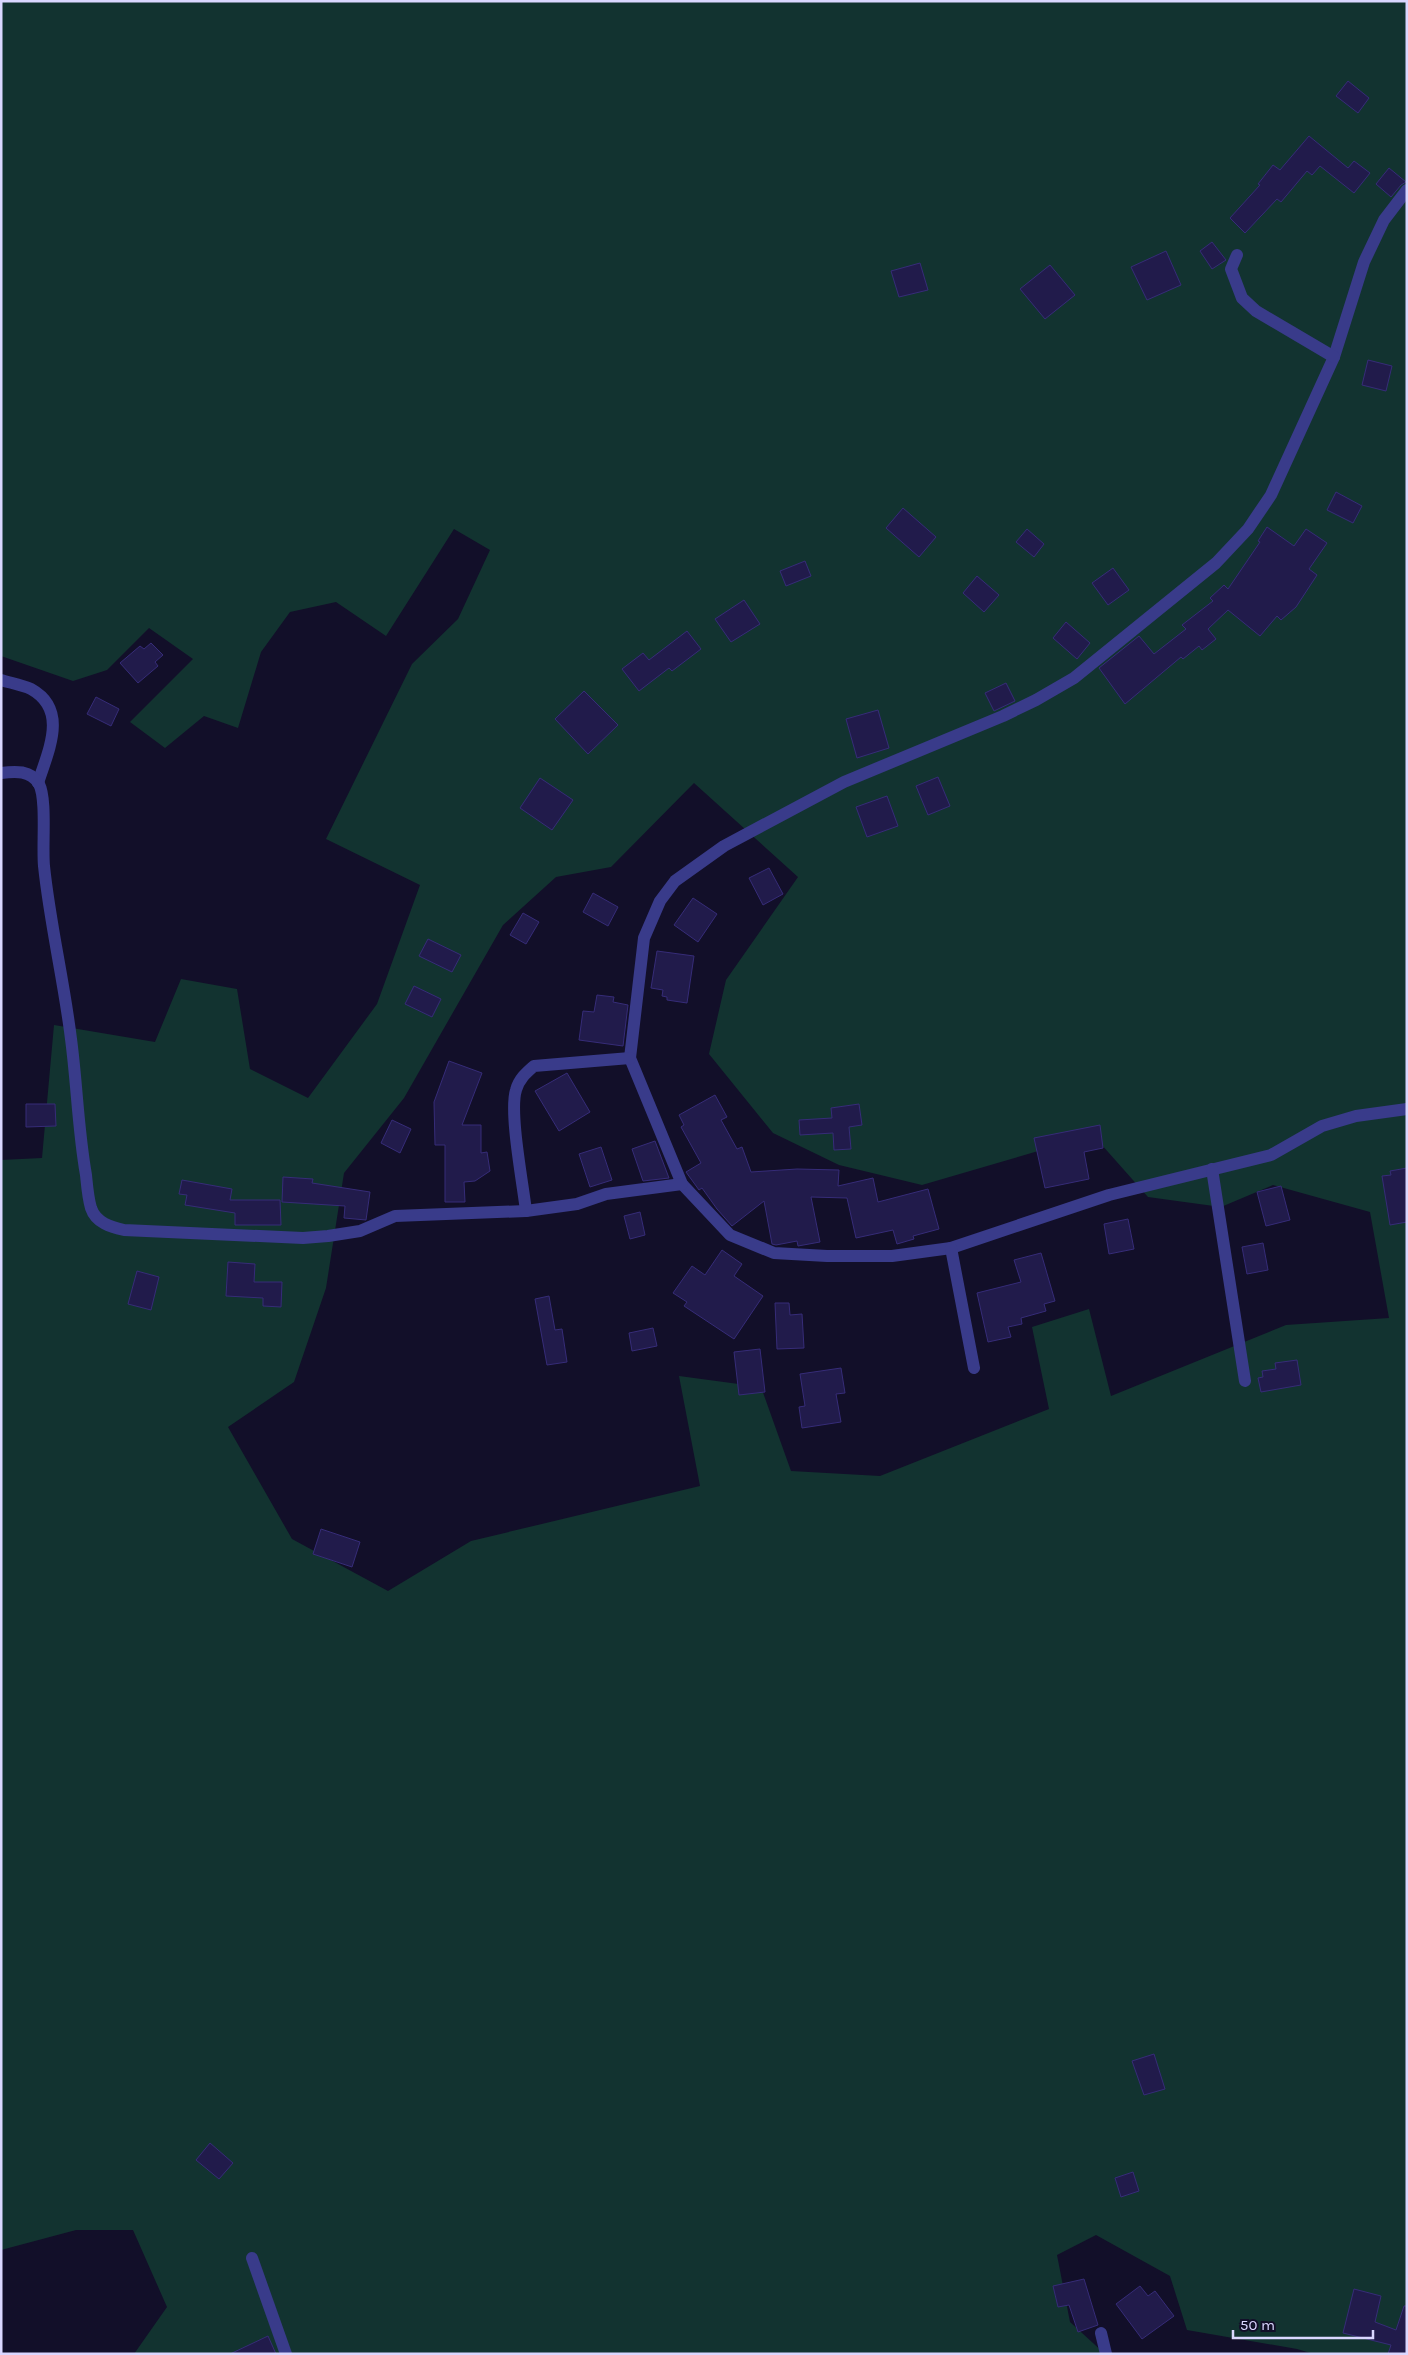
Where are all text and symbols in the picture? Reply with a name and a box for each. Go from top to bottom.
scale bar [1233,2308,1373,2340]
text: 50 m [1240,2316,1275,2334]

